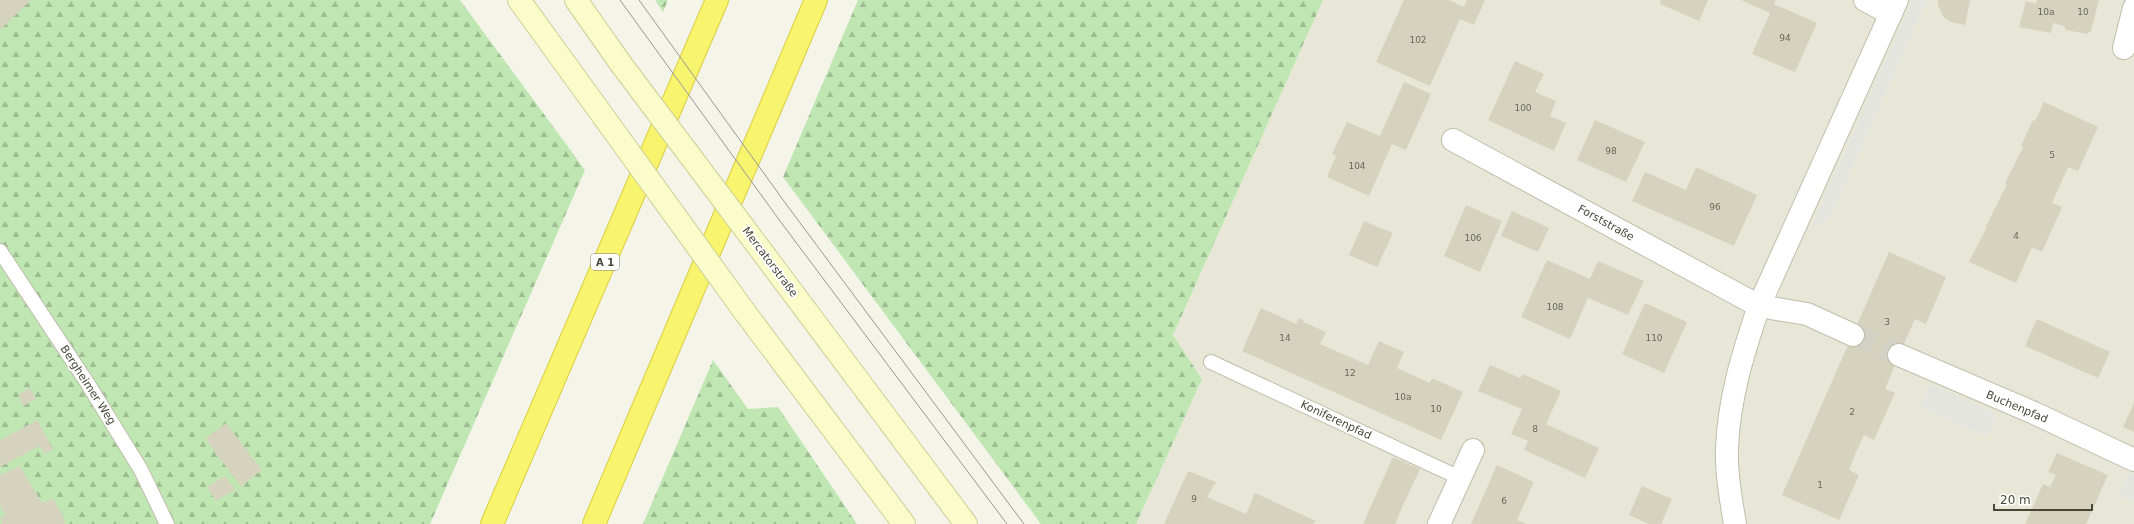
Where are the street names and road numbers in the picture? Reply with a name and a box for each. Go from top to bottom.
street label: Forststraße [1576,202,1637,244]
street label: Mercatorstraße [740,225,801,300]
road number: A 1 [591,254,619,270]
street label: Bergheimer Weg [58,343,118,427]
street label: Buchenpfad [1984,388,2050,426]
street label: Koniferenpfad [1299,398,1373,442]

